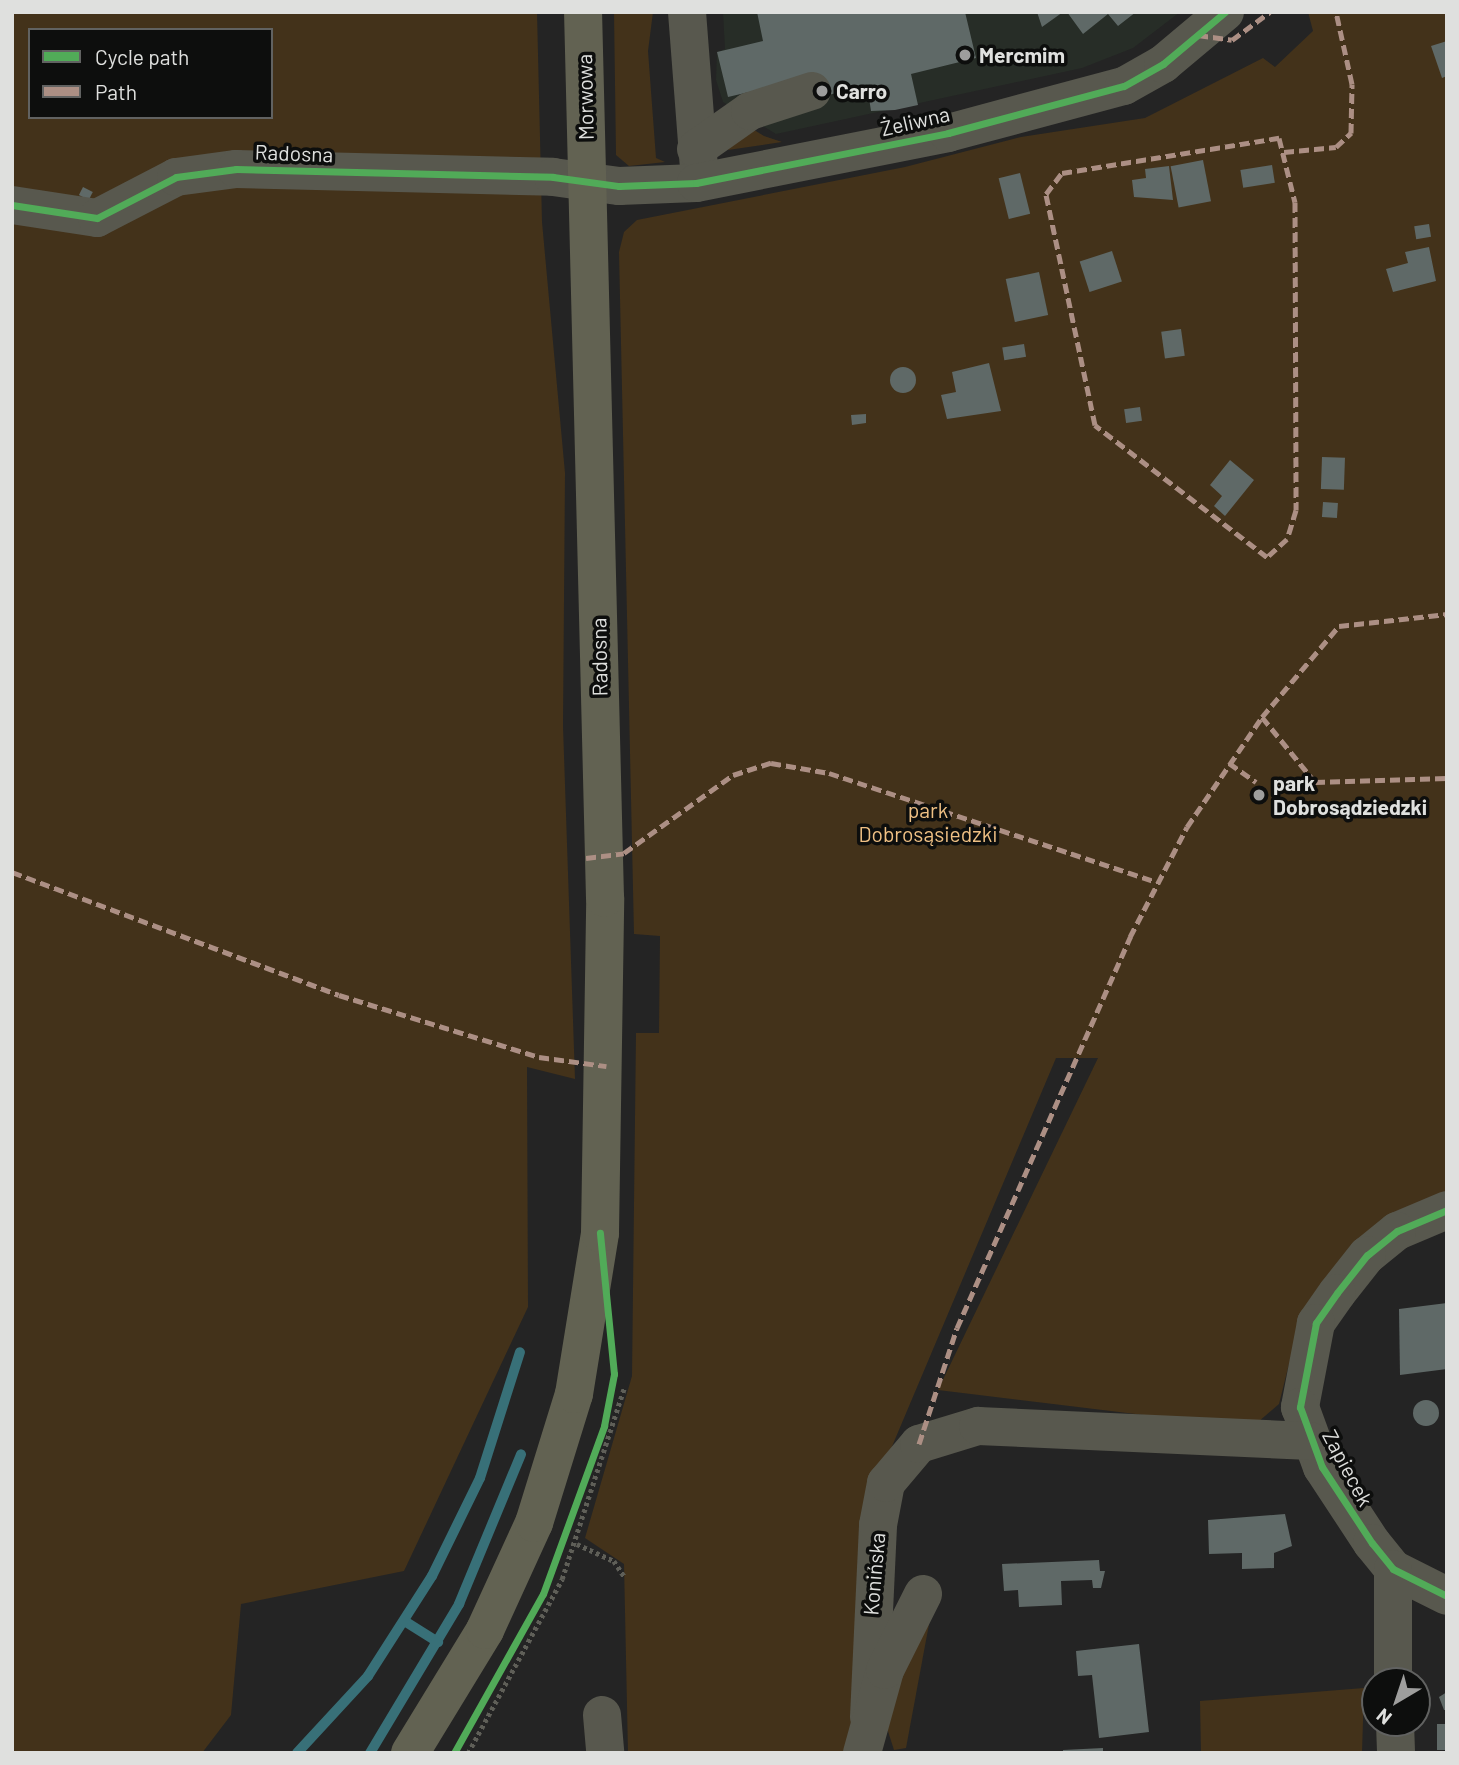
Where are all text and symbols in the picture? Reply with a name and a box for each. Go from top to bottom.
legend [28,28,273,119]
place label: Mercmim [979,42,1065,68]
text: Cycle path [95,44,189,69]
marker: Mercmim [957,47,973,63]
street label: Morwowa [572,54,598,140]
place label: Carro [836,78,887,104]
text: Path [95,79,137,104]
marker: Carro [814,83,830,99]
street label: Żeliwna [878,101,952,141]
street label: Radosna [254,139,334,167]
street label: Radosna [586,617,612,697]
place label: park Dobrosądziedzki [1273,770,1427,820]
marker: park Dobrosądziedzki [1251,787,1267,803]
park label: park Dobrosąsiedzki [858,797,998,847]
street label: Zapiecek [1317,1425,1379,1511]
street label: Konińska [858,1532,890,1616]
north arrow [1361,1667,1431,1737]
text: N [1372,1704,1396,1730]

